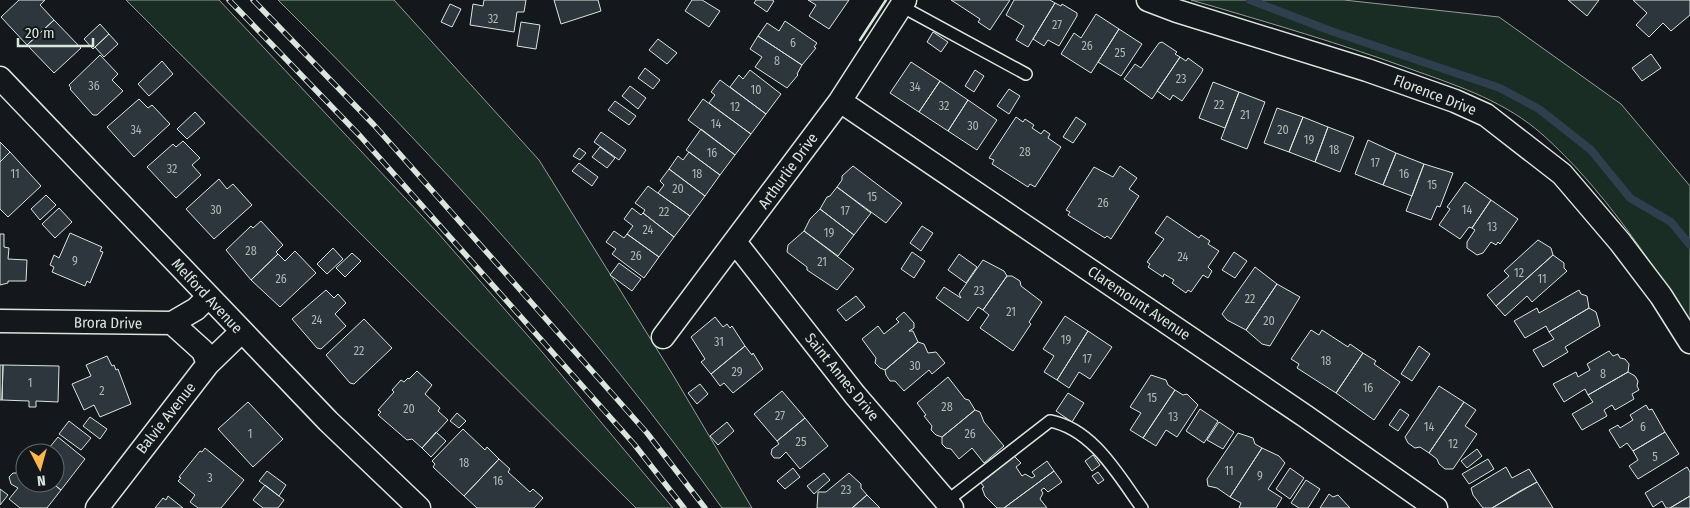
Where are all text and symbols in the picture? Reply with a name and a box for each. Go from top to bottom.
house number: 32 [488,12,498,26]
scale bar [18,15,92,47]
house number: 27 [1052,18,1062,32]
text: 20 m [25,24,55,42]
house number: 6 [790,36,796,50]
house number: 26 [1081,39,1093,53]
house number: 25 [1115,46,1126,60]
house number: 8 [774,54,780,68]
street label: Florence Drive [1391,71,1479,119]
house number: 23 [1176,72,1186,86]
house number: 36 [88,79,100,93]
house number: 34 [909,80,921,94]
house number: 10 [751,83,761,97]
house number: 22 [1214,98,1224,112]
house number: 32 [939,99,949,113]
house number: 12 [730,100,740,114]
house number: 21 [1240,108,1250,122]
house number: 14 [711,117,721,131]
house number: 30 [967,119,979,133]
house number: 34 [130,123,142,137]
house number: 20 [1277,123,1289,137]
street label: Arthurlie Drive [754,130,822,212]
house number: 19 [1304,133,1314,147]
house number: 18 [1329,143,1339,157]
house number: 28 [1019,145,1031,159]
house number: 16 [707,146,717,160]
house number: 17 [1370,156,1380,170]
house number: 32 [167,162,177,176]
house number: 11 [10,167,20,181]
house number: 18 [692,167,702,181]
house number: 16 [1399,167,1409,181]
house number: 15 [1427,178,1438,192]
house number: 20 [672,182,684,196]
house number: 15 [867,190,878,204]
house number: 26 [1097,196,1109,210]
house number: 30 [210,203,222,217]
house number: 14 [1462,203,1472,217]
house number: 17 [840,204,850,218]
house number: 22 [659,205,669,219]
house number: 13 [1487,220,1497,234]
house number: 24 [643,223,654,237]
house number: 19 [824,226,834,240]
house number: 28 [245,244,257,258]
house number: 26 [630,249,642,263]
house number: 24 [1178,250,1189,264]
house number: 9 [72,254,78,268]
street label: Melford Avenue [168,255,246,337]
house number: 21 [817,255,827,269]
street label: Claremount Avenue [1084,262,1194,344]
house number: 12 [1514,266,1524,280]
house number: 26 [275,272,287,286]
house number: 11 [1537,272,1547,286]
house number: 23 [974,284,984,298]
house number: 22 [1245,292,1255,306]
house number: 21 [1006,305,1016,319]
street label: Brora Drive [74,313,142,333]
house number: 24 [312,313,323,327]
house number: 20 [1263,314,1275,328]
street label: Saint Annes Drive [801,329,883,425]
house number: 19 [1061,333,1071,347]
house number: 31 [714,335,724,349]
house number: 22 [354,344,364,358]
house number: 17 [1082,352,1092,366]
house number: 18 [1321,354,1331,368]
house number: 30 [909,359,921,373]
house number: 29 [731,365,743,379]
house number: 8 [1600,367,1606,381]
house number: 1 [28,376,32,390]
street label: Balvie Avenue [133,379,199,457]
house number: 16 [1363,381,1373,395]
house number: 2 [99,384,105,398]
house number: 15 [1147,391,1158,405]
house number: 28 [941,400,953,414]
house number: 20 [403,402,415,416]
house number: 27 [775,409,785,423]
house number: 13 [1168,410,1178,424]
house number: 14 [1424,420,1434,434]
house number: 6 [1640,420,1646,434]
house number: 1 [248,427,252,441]
house number: 26 [964,427,976,441]
house number: 25 [796,435,807,449]
house number: 12 [1448,437,1458,451]
north arrow [15,443,65,493]
house number: 5 [1652,450,1658,464]
house number: 18 [459,456,469,470]
house number: 11 [1224,464,1234,478]
house number: 9 [1257,469,1263,483]
house number: 3 [207,471,213,485]
text: N [36,472,46,489]
house number: 16 [493,474,503,488]
house number: 23 [841,483,851,497]

